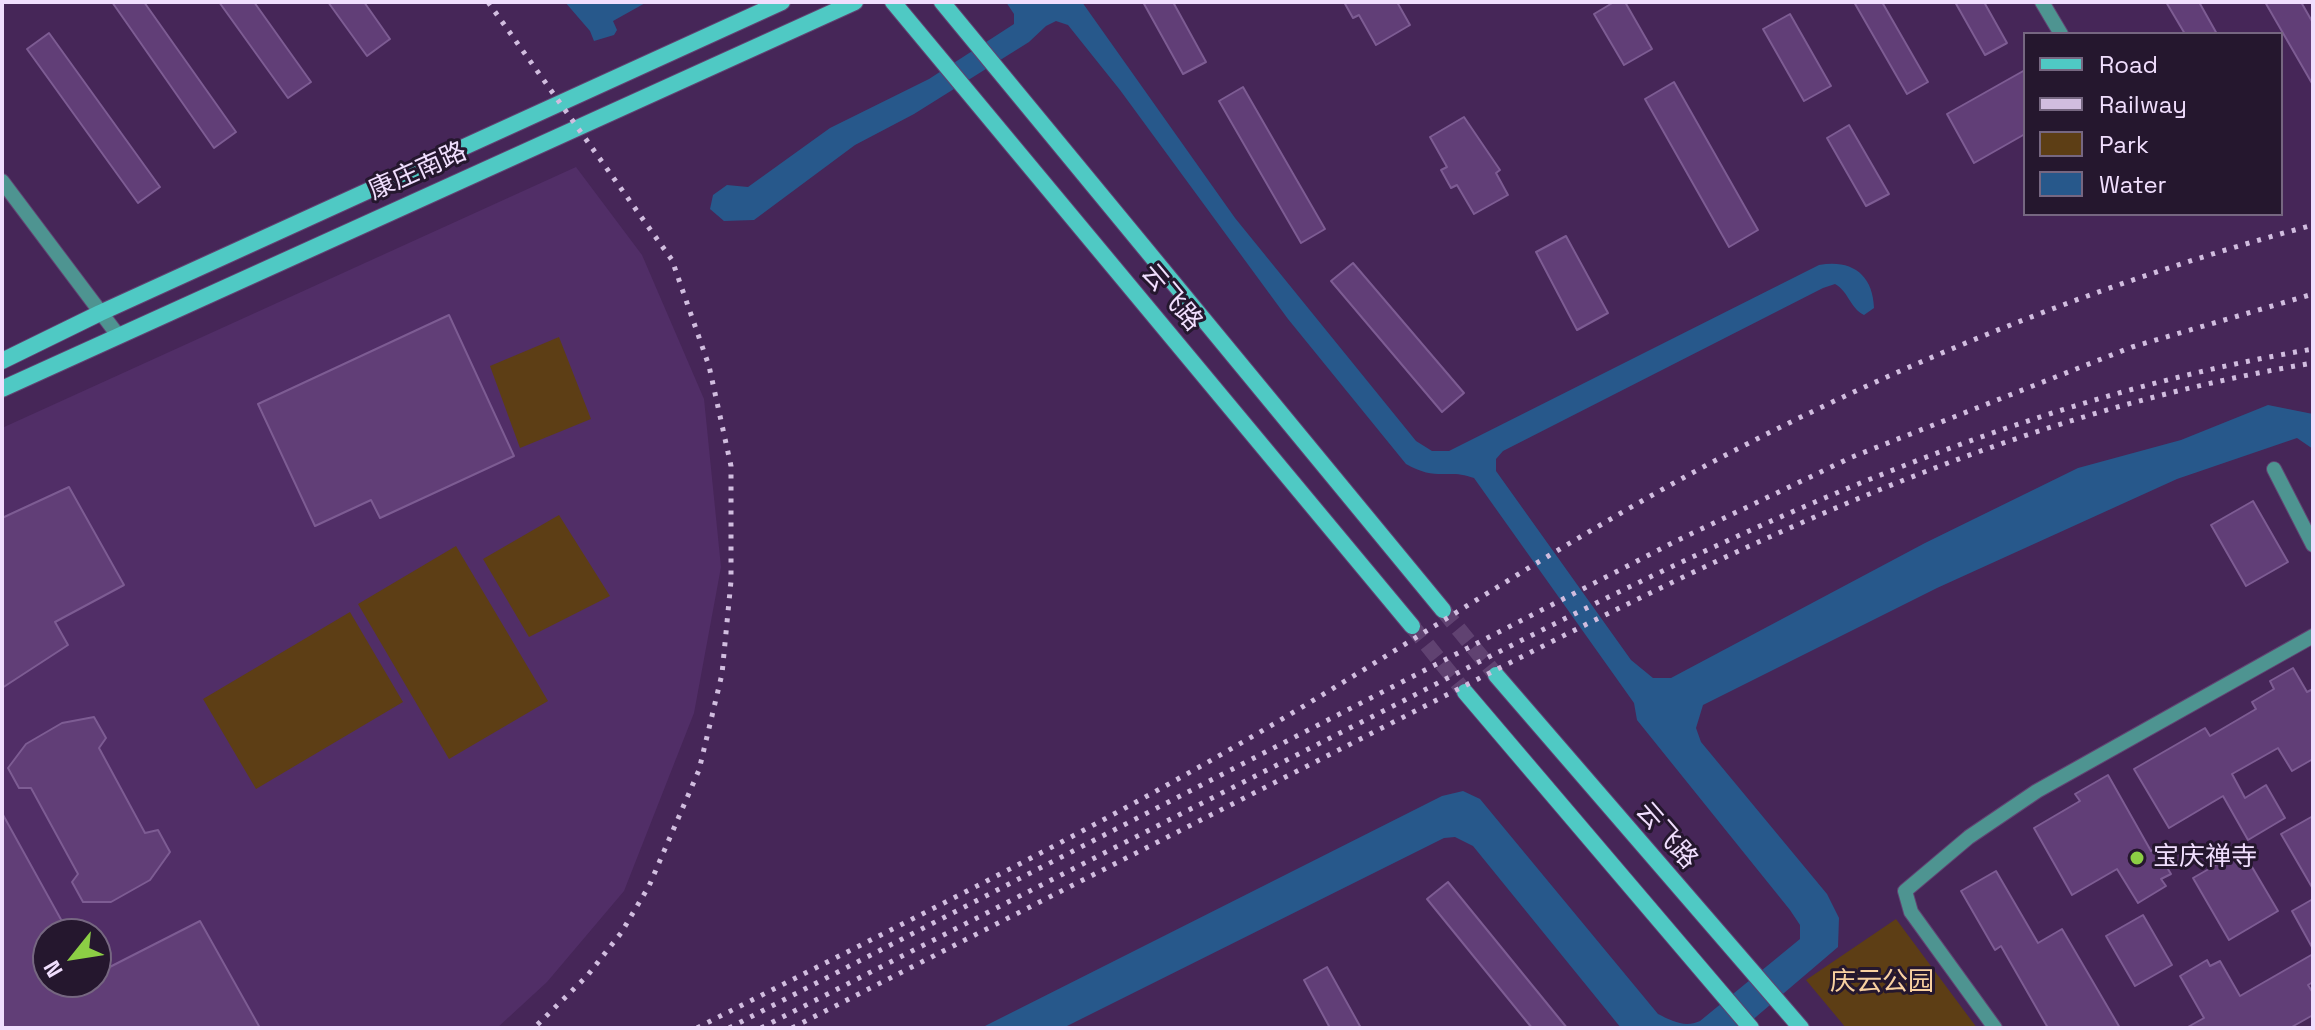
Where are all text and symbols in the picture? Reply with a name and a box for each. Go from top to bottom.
legend [2023,32,2283,216]
text: Road [2099,49,2158,80]
text: Railway [2099,89,2187,120]
text: Park [2099,129,2149,160]
street label: 康庄南路 [364,137,472,207]
text: Water [2099,169,2167,200]
street label: 云飞路 [1134,258,1208,338]
street label: 云飞路 [1629,796,1703,876]
place label: 宝庆禅寺 [2153,842,2257,874]
marker: 宝庆禅寺 [2128,849,2146,867]
north arrow [32,918,112,998]
text: N [37,956,69,982]
park label: 庆云公园 [1830,967,1934,999]

